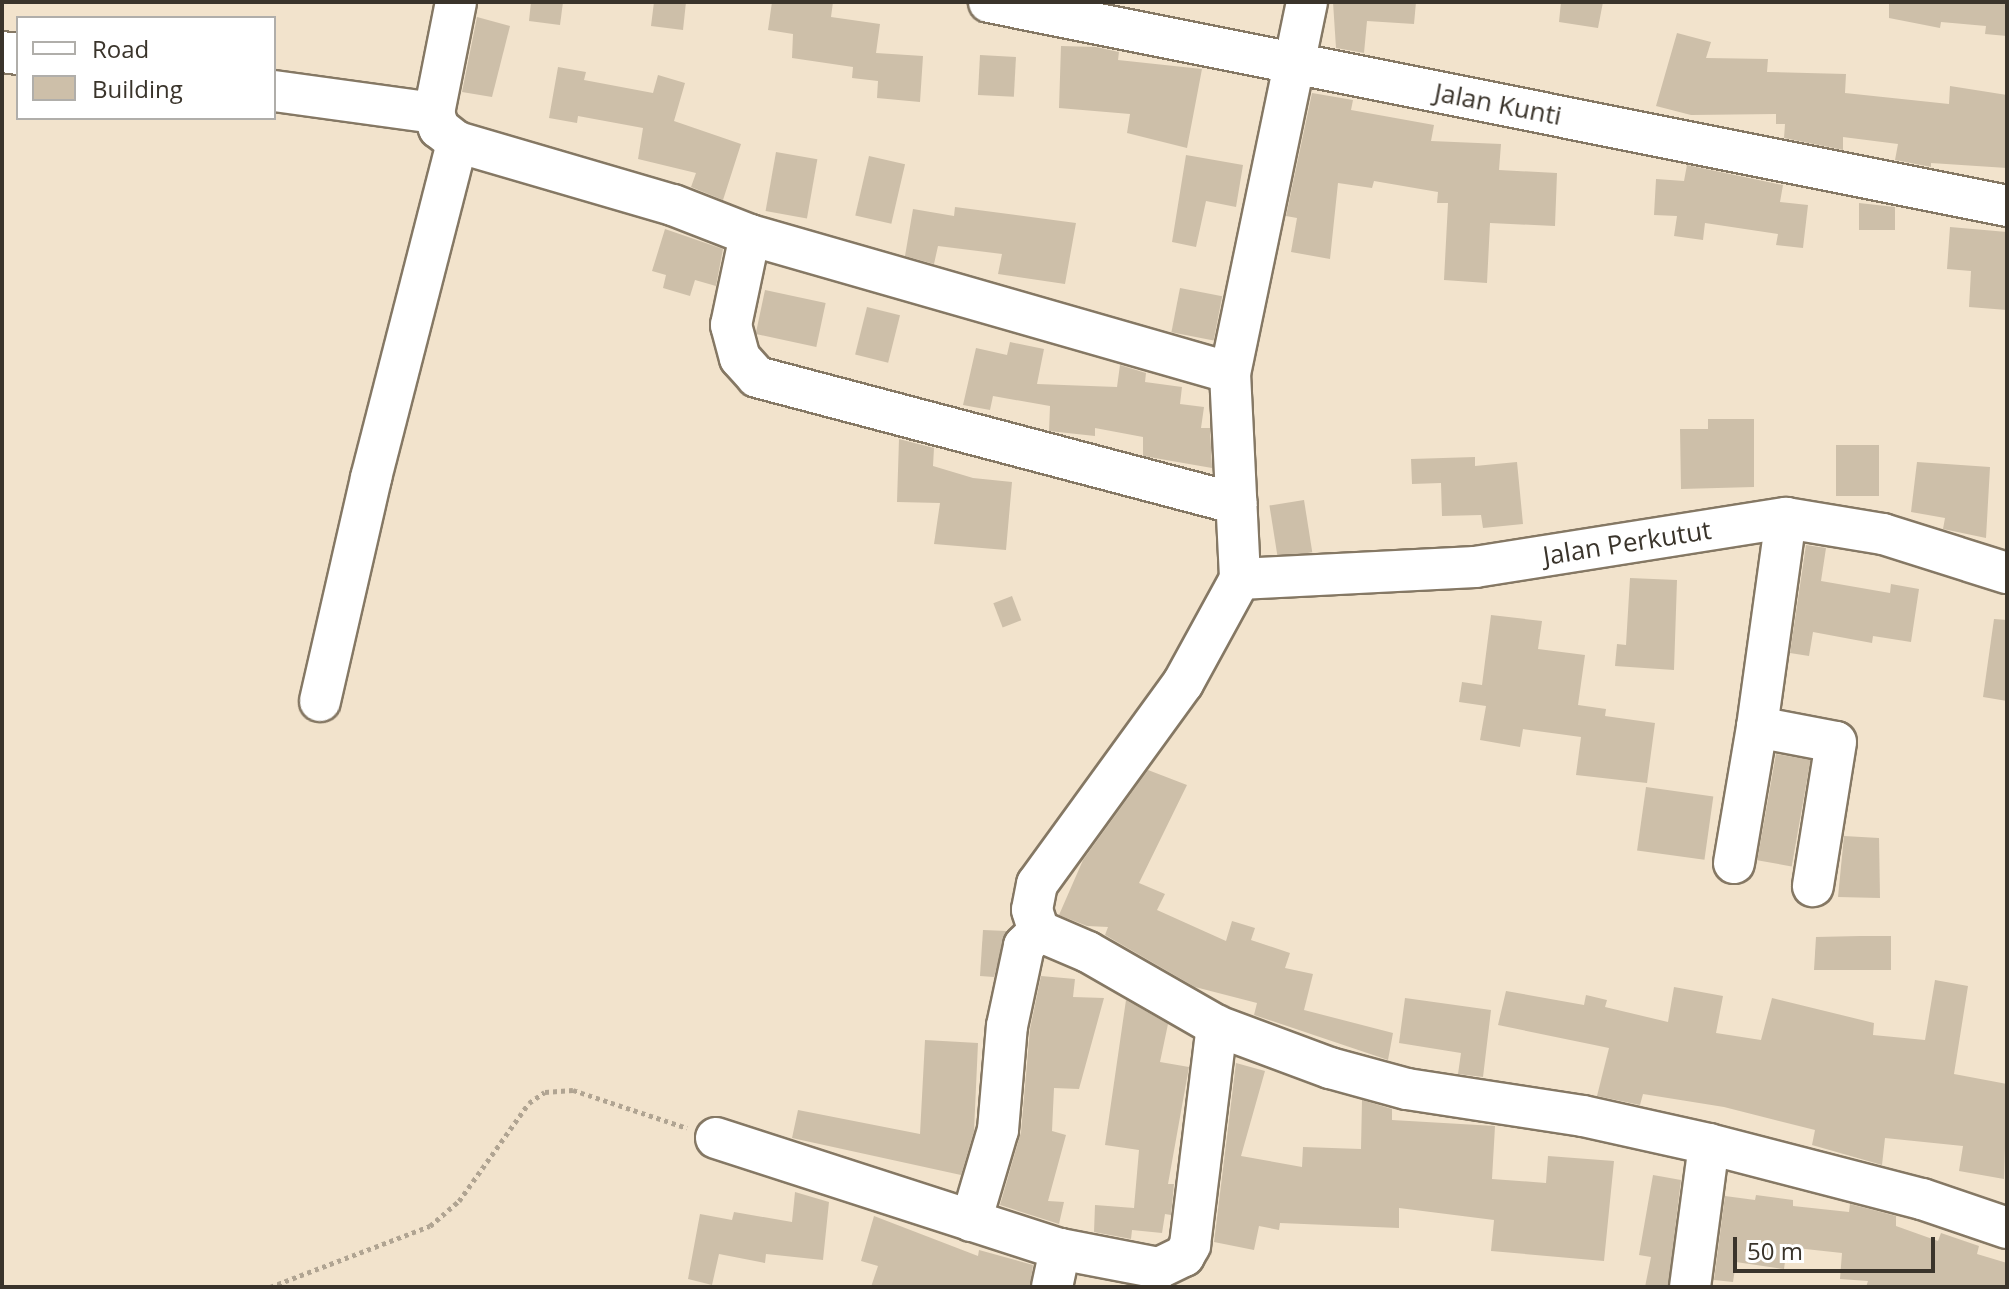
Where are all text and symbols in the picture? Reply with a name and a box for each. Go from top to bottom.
legend [16,16,276,120]
text: Road [92,32,149,65]
text: Building [92,72,183,105]
street label: Jalan Kunti [1432,76,1564,132]
street label: Jalan Perkutut [1541,514,1713,572]
scale bar [1737,1221,1939,1271]
text: 50 m [1747,1234,1803,1267]

